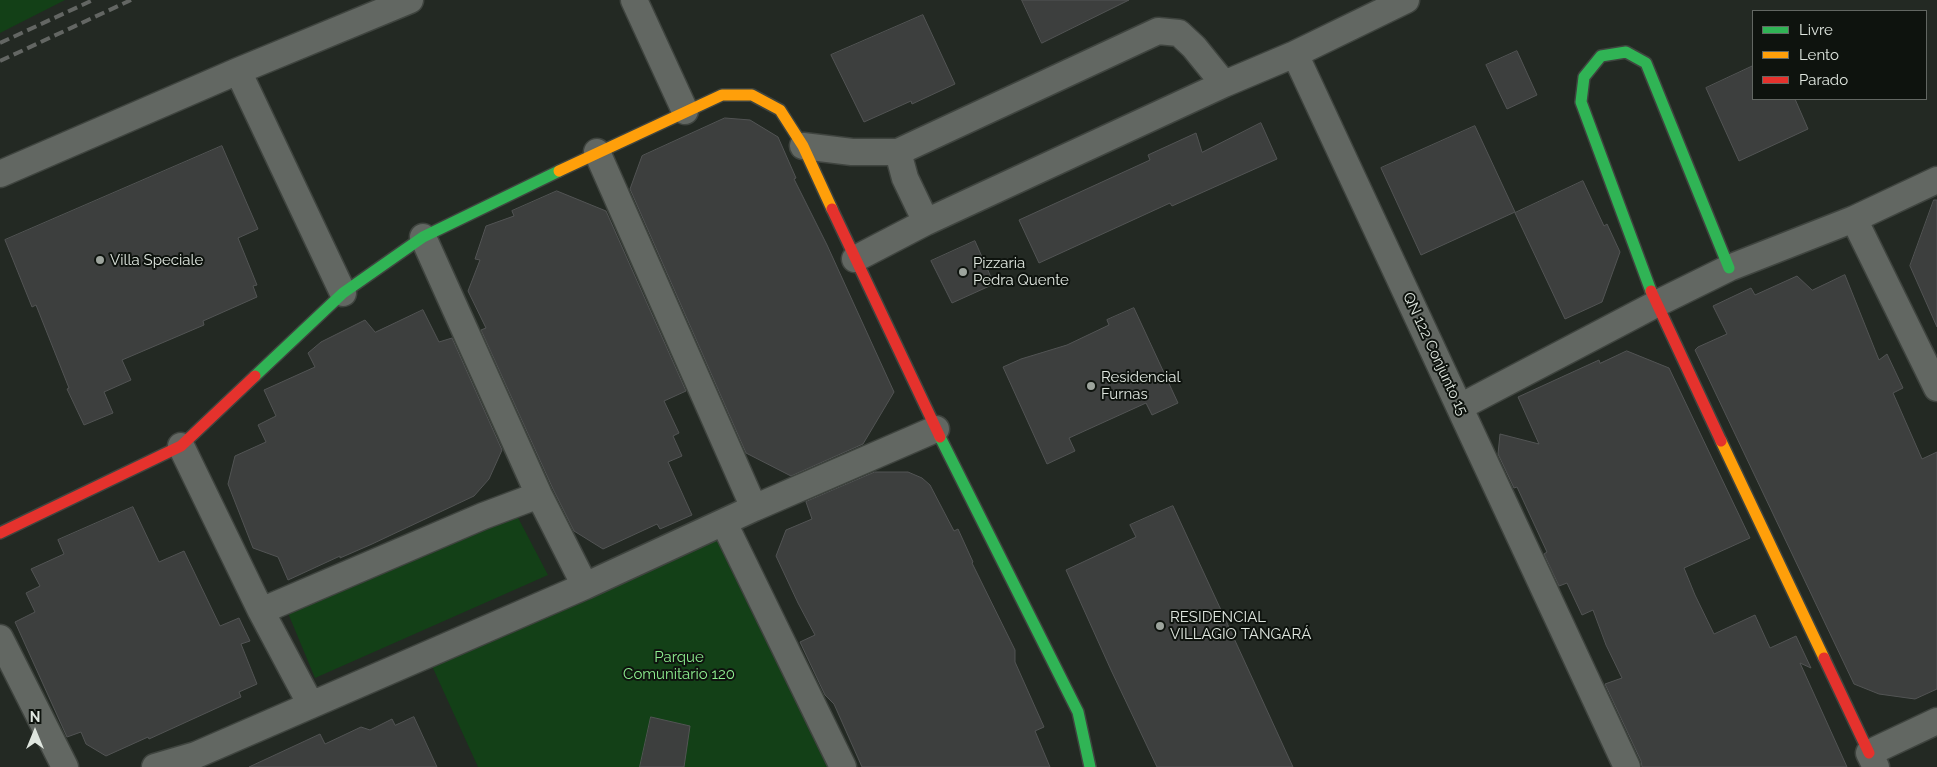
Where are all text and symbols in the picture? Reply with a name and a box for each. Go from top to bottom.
legend [1752,10,1927,100]
text: Livre [1799,21,1833,39]
text: Lento [1799,46,1839,64]
text: Parado [1799,71,1848,89]
place label: Villa Speciale [110,251,203,269]
marker: Villa Speciale [94,254,106,266]
place label: Pizzaria Pedra Quente [973,254,1069,289]
marker: Pizzaria Pedra Quente [957,266,969,278]
street label: QN 122 Conjunto 15 [1399,290,1471,418]
place label: Residencial Furnas [1101,368,1181,403]
marker: Residencial Furnas [1085,380,1097,392]
place label: RESIDENCIAL VILLAGIO TANGARÁ [1170,608,1311,643]
marker: RESIDENCIAL VILLAGIO TANGARÁ [1154,620,1166,632]
park label: Parque Comunitario 120 [623,648,735,683]
north arrow [10,707,60,757]
text: N [30,709,40,725]

